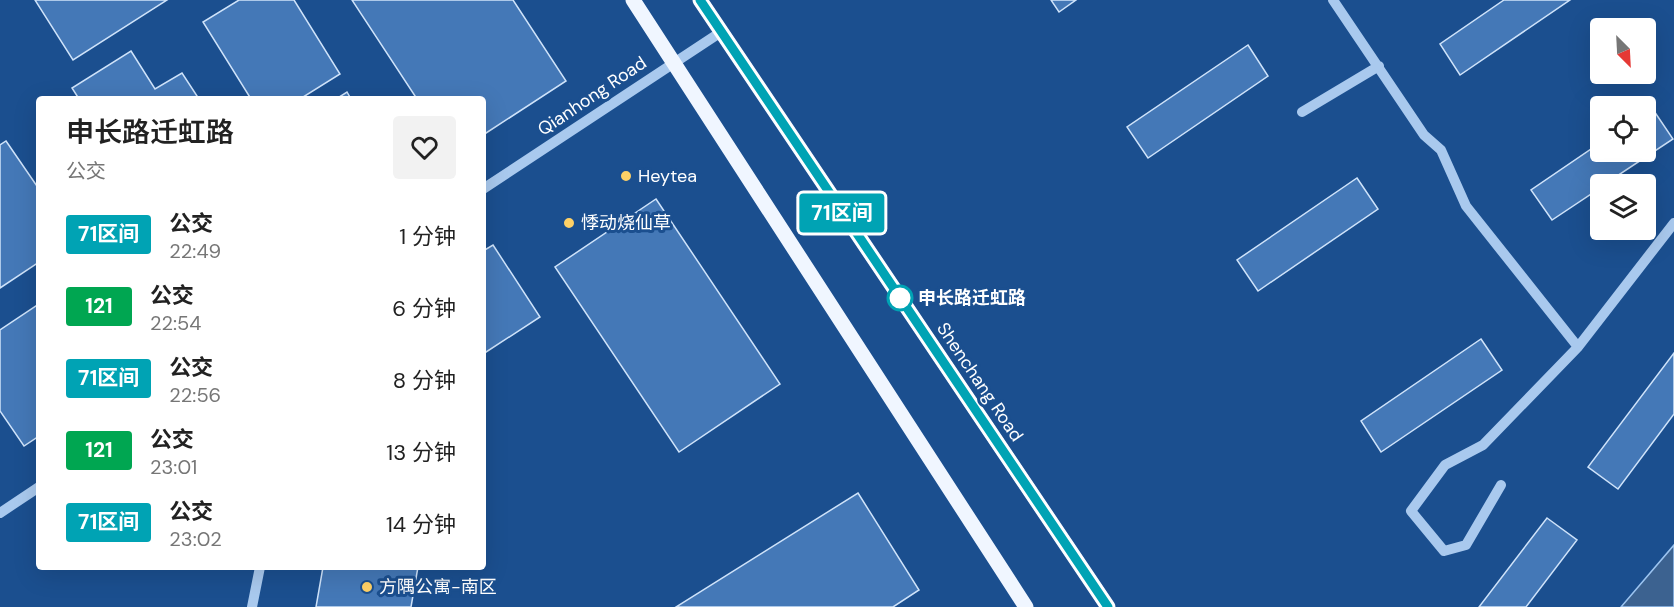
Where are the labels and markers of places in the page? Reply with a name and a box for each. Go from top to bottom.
place label: Heytea [638,164,697,188]
marker: Heytea [619,169,633,183]
place label: 悸动烧仙草 [581,211,671,235]
marker: 悸动烧仙草 [562,216,576,230]
marker: 申长路迁虹路 [887,285,913,311]
place label: 申长路迁虹路 [918,286,1026,310]
place label: 方隅公寓-南区 [379,575,497,599]
marker: 方隅公寓-南区 [360,580,374,594]

